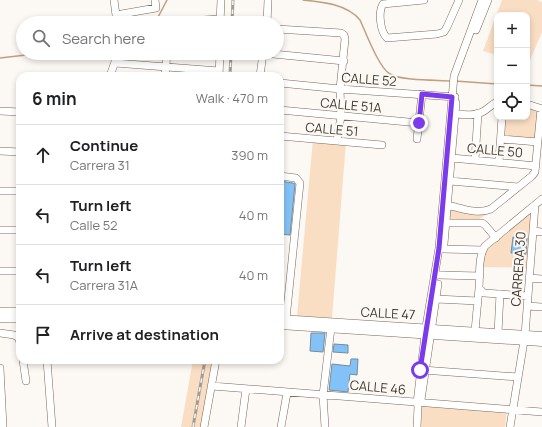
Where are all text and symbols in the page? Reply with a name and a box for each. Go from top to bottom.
map controls [494,12,530,120]
button: + [494,12,530,48]
search box [16,16,284,60]
icon: search [30,27,52,49]
text: Search here [62,28,145,49]
button: − [494,48,530,84]
street label: CALLE 52 [341,68,397,90]
button: locate [494,84,530,120]
text: 6 min [32,87,77,110]
text: Walk · 470 m [196,89,268,107]
street label: CALLE 51A [320,93,382,117]
route end [410,114,428,132]
street label: CALLE 51 [305,118,359,140]
text: Continue [70,135,138,156]
street label: CALLE 50 [466,139,524,161]
icon: ahead [32,144,54,166]
text: 390 m [231,146,268,164]
text: Carrera 31 [70,156,130,174]
text: Turn left [70,195,132,216]
icon: left [32,204,54,226]
text: 40 m [239,206,268,224]
text: Calle 52 [70,216,117,234]
street label: CARRERA 30 [506,231,530,307]
text: Turn left [70,255,132,276]
icon: left [32,264,54,286]
text: 40 m [239,266,268,284]
text: Carrera 31A [70,276,138,294]
street label: CALLE 47 [360,303,416,323]
icon: arrive [32,324,54,346]
text: Arrive at destination [70,324,219,345]
route start [411,361,429,379]
street label: CALLE 46 [349,376,407,398]

